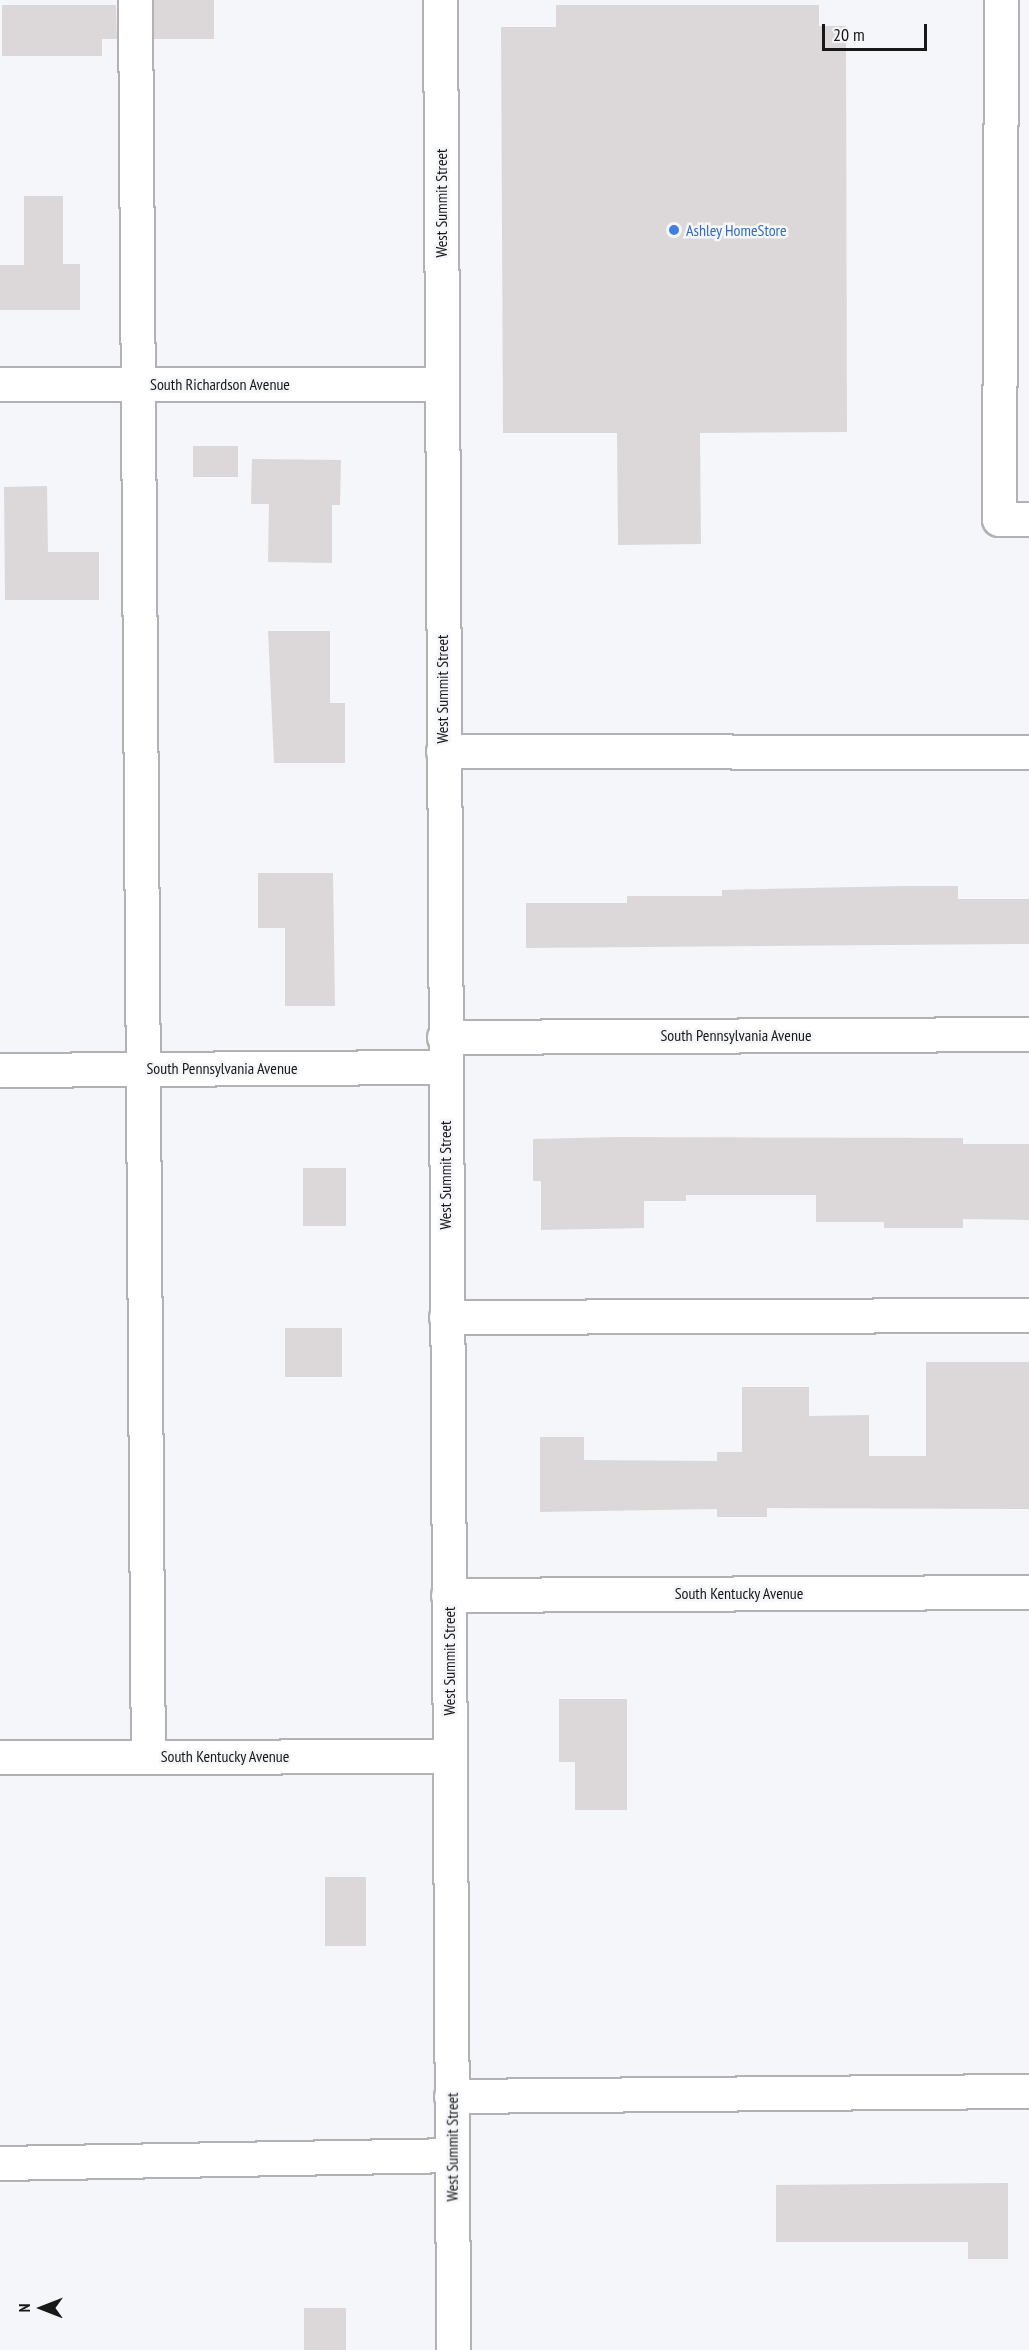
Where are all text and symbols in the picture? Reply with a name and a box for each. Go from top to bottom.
scale bar [825,12,930,50]
text: 20 m [833,23,865,46]
street label: West Summit Street [431,149,451,257]
place label: Ashley HomeStore [686,220,787,240]
marker: Ashley HomeStore [667,223,681,237]
street label: South Richardson Avenue [150,374,290,394]
street label: West Summit Street [432,635,452,743]
street label: South Pennsylvania Avenue [660,1025,812,1045]
street label: South Pennsylvania Avenue [146,1058,298,1078]
street label: West Summit Street [435,1121,455,1229]
street label: South Kentucky Avenue [674,1583,804,1603]
street label: West Summit Street [439,1607,459,1715]
street label: South Kentucky Avenue [160,1746,290,1766]
street label: West Summit Street [442,2093,462,2201]
north arrow [12,2278,72,2338]
text: N [14,2304,34,2312]

